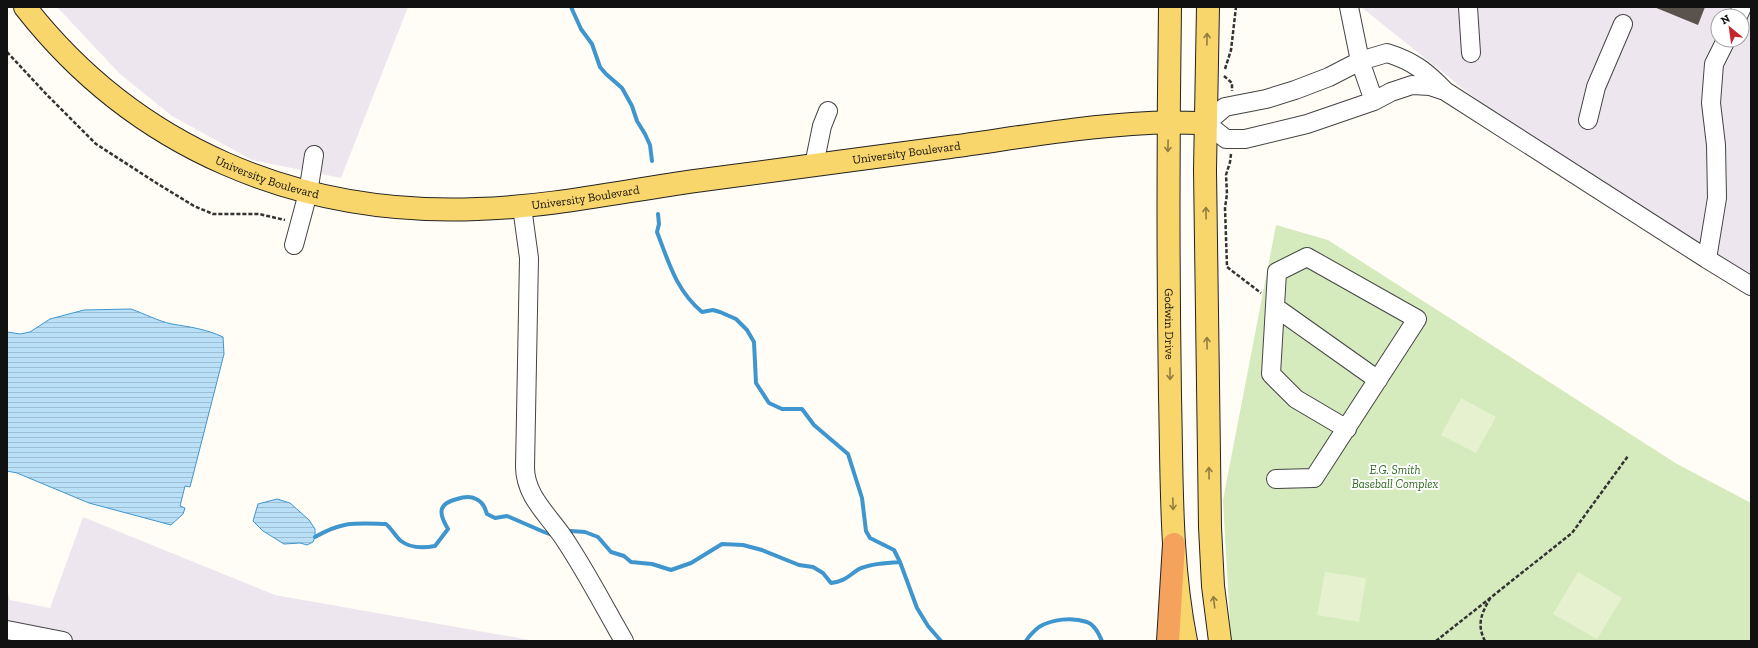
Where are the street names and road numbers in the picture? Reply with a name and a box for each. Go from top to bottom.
street label: University Boulevard [851,139,962,167]
street label: University Boulevard [213,153,321,202]
street label: University Boulevard [531,183,641,212]
street label: Godwin Drive [1162,288,1176,360]

